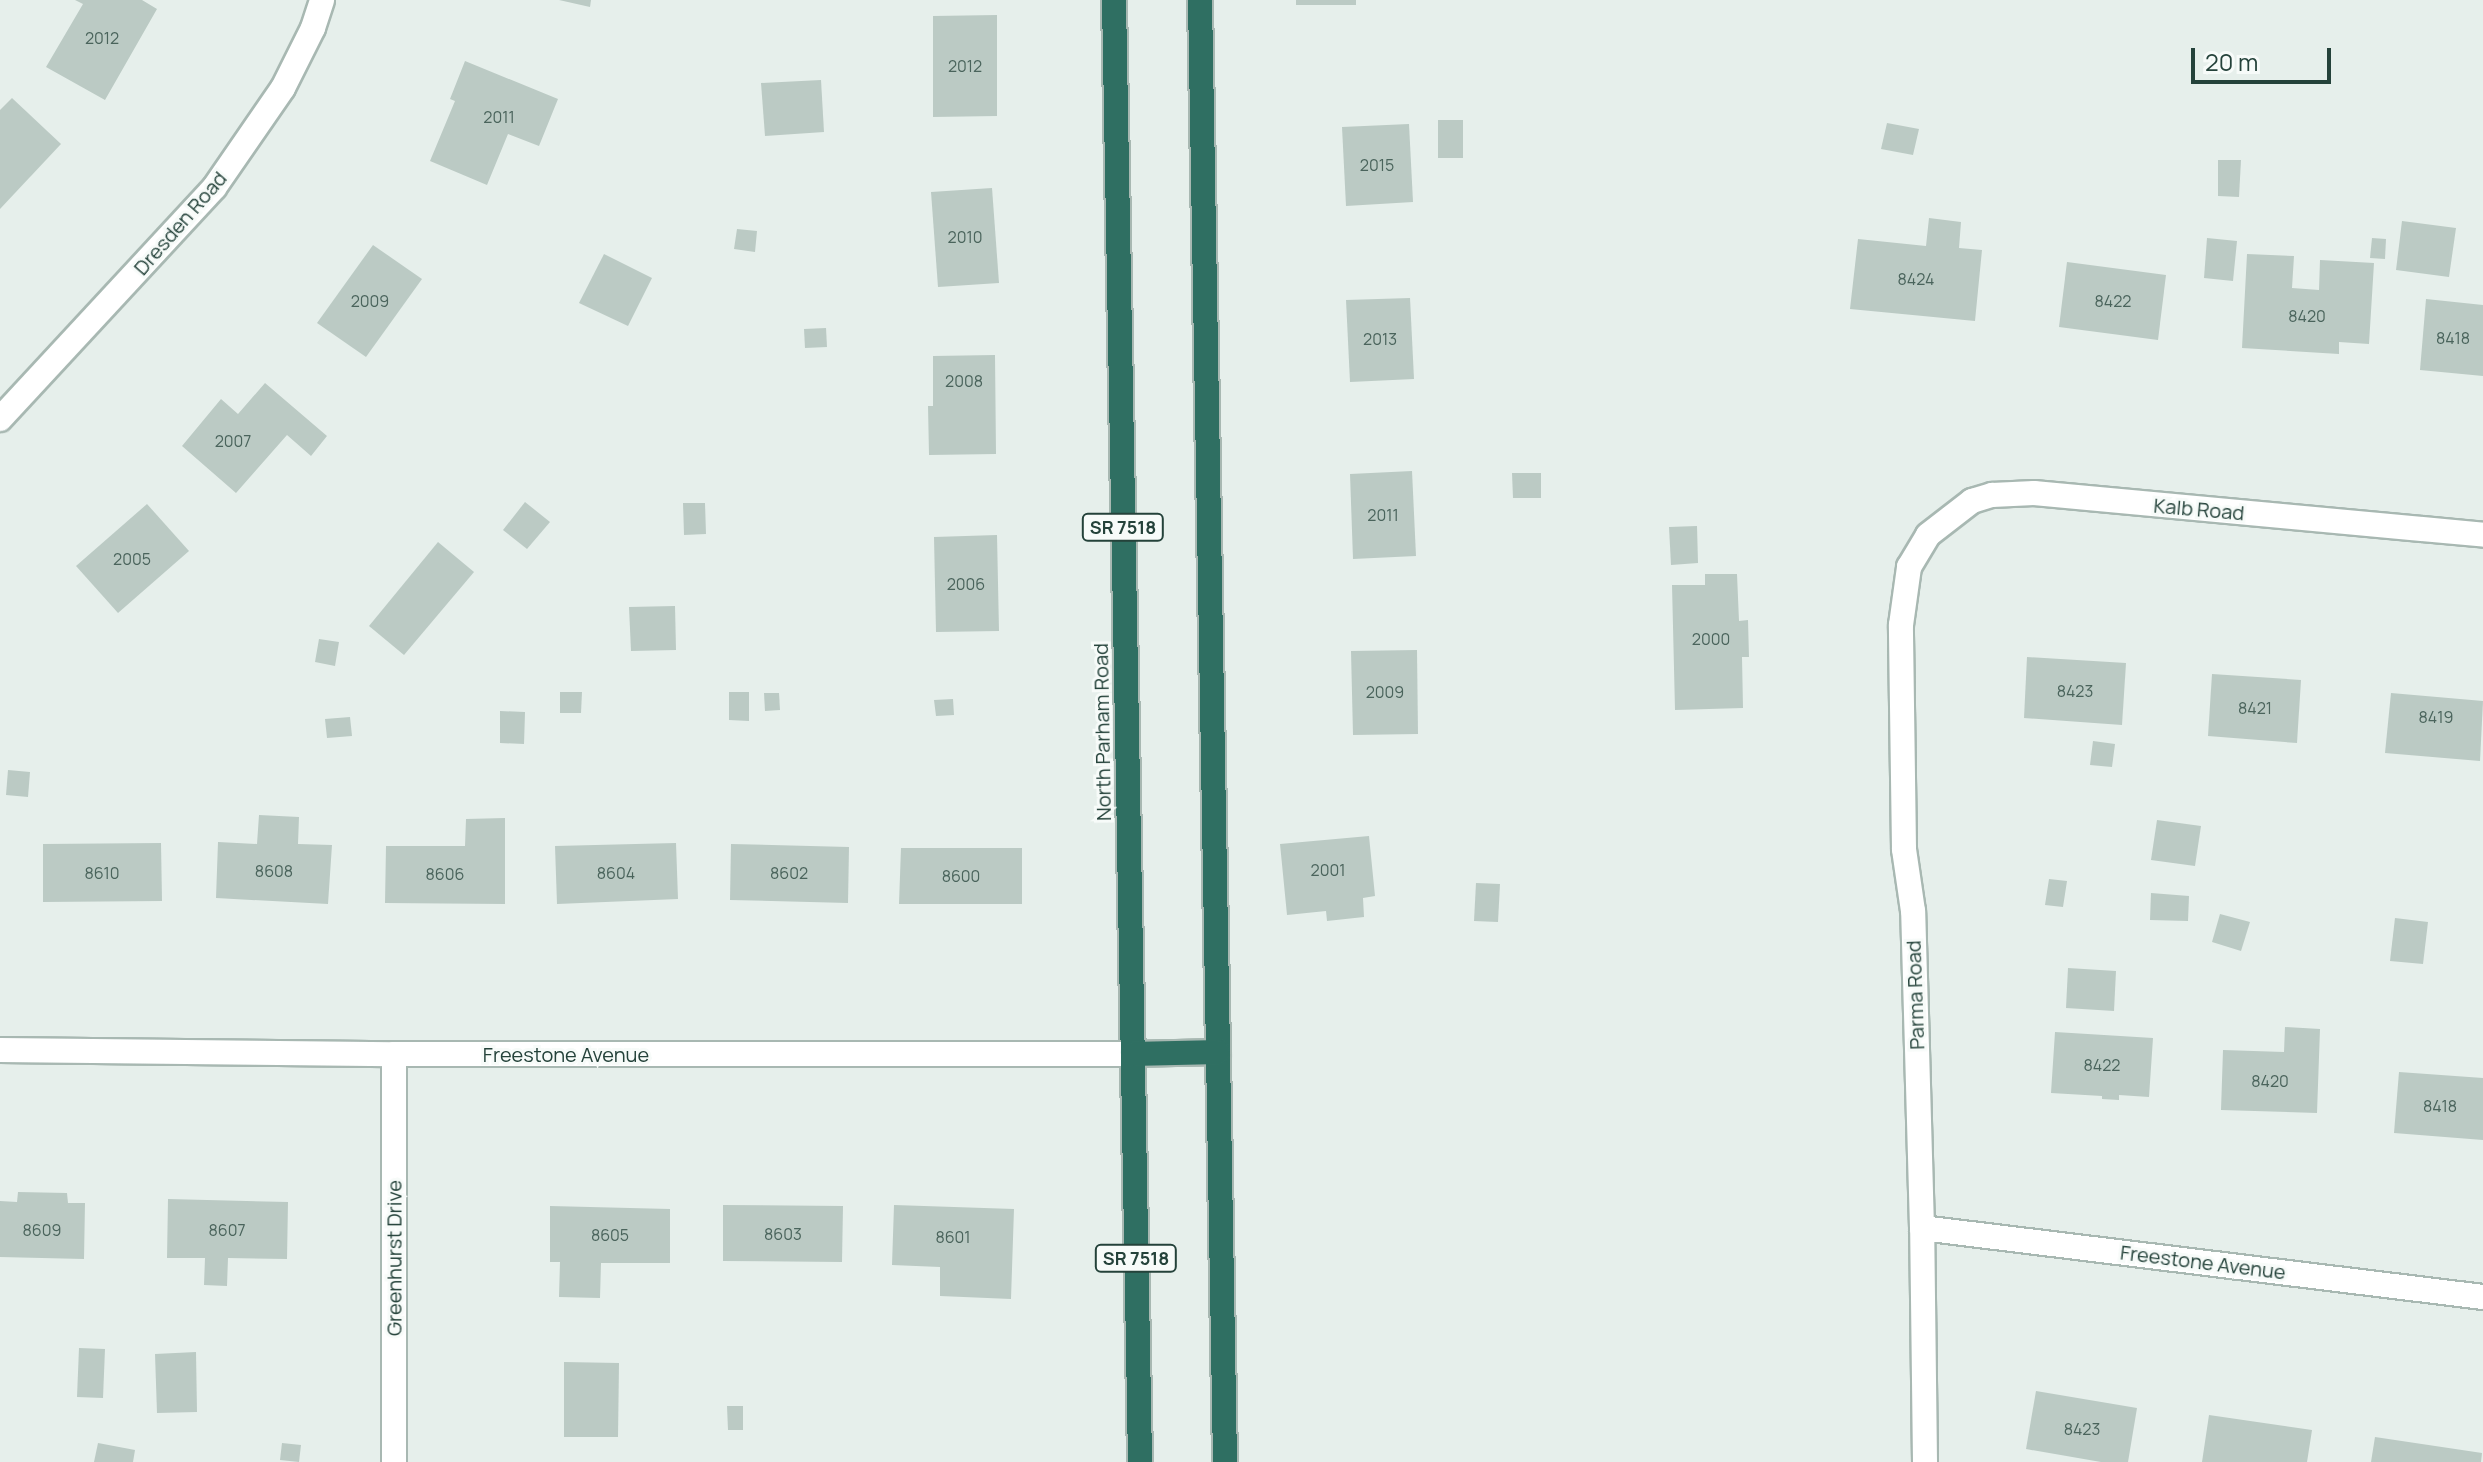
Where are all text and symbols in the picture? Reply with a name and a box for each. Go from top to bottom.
house number: 2012 [85,28,119,48]
scale bar [2195,32,2335,82]
text: 20 m [2205,45,2258,78]
house number: 2012 [948,56,982,76]
house number: 2011 [483,107,515,127]
house number: 2015 [1360,155,1394,175]
street label: Dresden Road [129,166,231,280]
house number: 2010 [948,227,982,247]
house number: 8424 [1898,269,1934,289]
house number: 2009 [351,291,389,311]
house number: 8422 [2095,291,2131,311]
house number: 8420 [2288,306,2326,326]
house number: 8418 [2436,328,2470,348]
house number: 2013 [1363,329,1397,349]
house number: 2008 [945,371,983,391]
house number: 2007 [215,431,251,451]
street label: Kalb Road [2153,493,2245,525]
house number: 2011 [1367,505,1399,525]
road number: SR 7518 [1081,513,1165,541]
house number: 2005 [113,549,151,569]
house number: 2006 [947,574,985,594]
house number: 2000 [1692,629,1730,649]
street label: North Parham Road [1088,643,1116,821]
house number: 8423 [2057,681,2093,701]
house number: 2009 [1366,682,1404,702]
house number: 8421 [2238,698,2272,718]
house number: 8419 [2419,707,2453,727]
house number: 2001 [1311,860,1345,880]
house number: 8608 [255,861,293,881]
house number: 8610 [85,863,119,883]
house number: 8604 [597,863,635,883]
house number: 8602 [770,863,808,883]
house number: 8606 [426,864,464,884]
house number: 8600 [942,866,980,886]
street label: Parma Road [1901,940,1929,1050]
street label: Freestone Avenue [483,1042,649,1066]
house number: 8422 [2084,1055,2120,1075]
house number: 8420 [2251,1071,2289,1091]
house number: 8418 [2423,1096,2457,1116]
street label: Greenhurst Drive [382,1180,406,1336]
house number: 8609 [23,1220,61,1240]
house number: 8607 [208,1220,246,1240]
house number: 8603 [764,1224,802,1244]
house number: 8605 [591,1225,629,1245]
house number: 8601 [935,1227,971,1247]
street label: Freestone Avenue [2119,1240,2287,1284]
road number: SR 7518 [1094,1244,1178,1272]
house number: 8423 [2064,1419,2100,1439]

